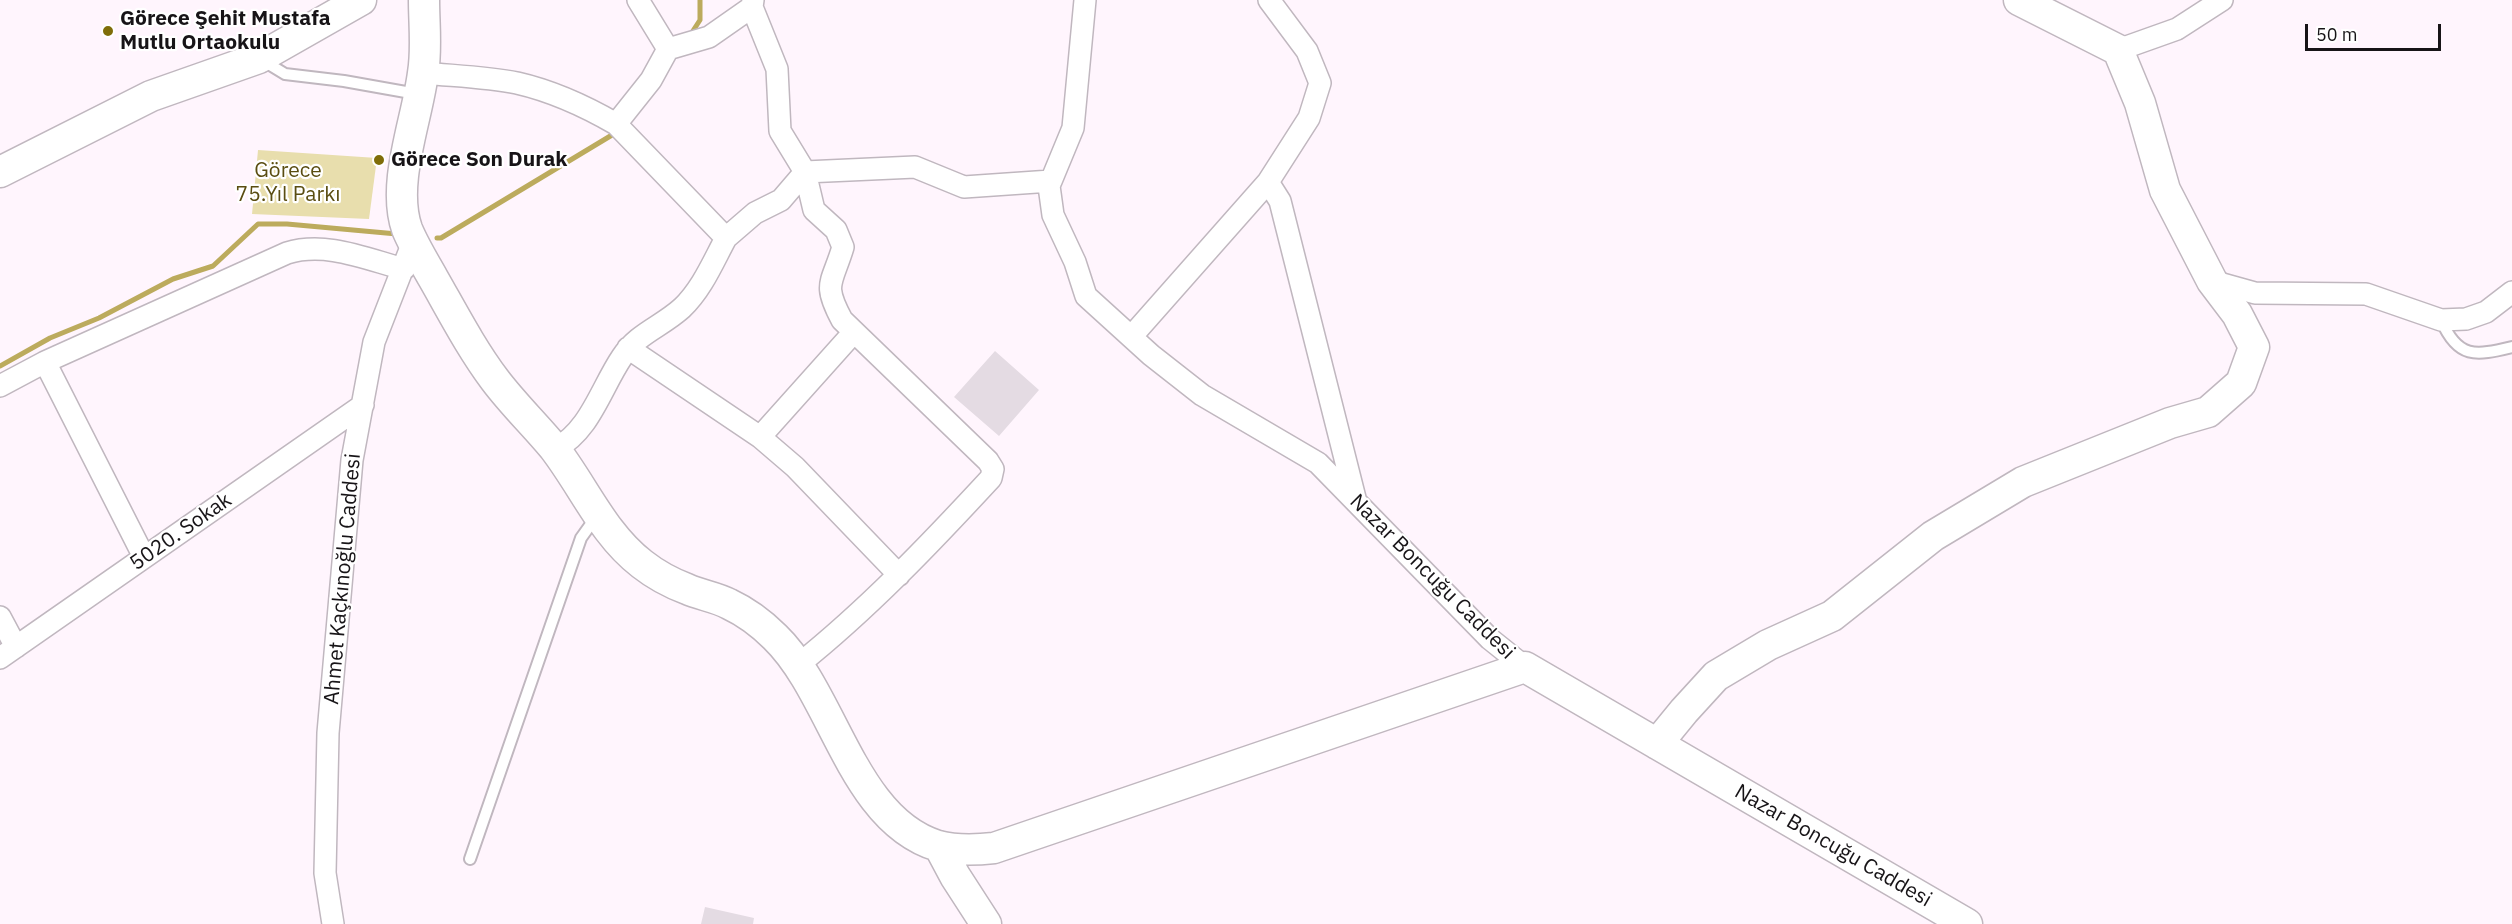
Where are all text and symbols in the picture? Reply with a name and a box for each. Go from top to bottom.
place label: Görece Şehit Mustafa Mutlu Ortaokulu [120,6,331,56]
scale bar [2308,12,2444,50]
text: 50 m [2316,23,2358,46]
marker: Görece Şehit Mustafa Mutlu Ortaokulu [101,24,115,38]
place label: Görece Son Durak [391,147,567,173]
marker: Görece Son Durak [372,153,386,167]
park label: Görece 75.Yıl Parkı [236,158,340,208]
street label: Ahmet Kaçkınoğlu Caddesi [319,453,367,705]
street label: 5020. Sokak [125,488,237,576]
street label: Nazar Boncuğu Caddesi [1344,489,1520,665]
street label: Nazar Boncuğu Caddesi [1730,779,1936,913]

